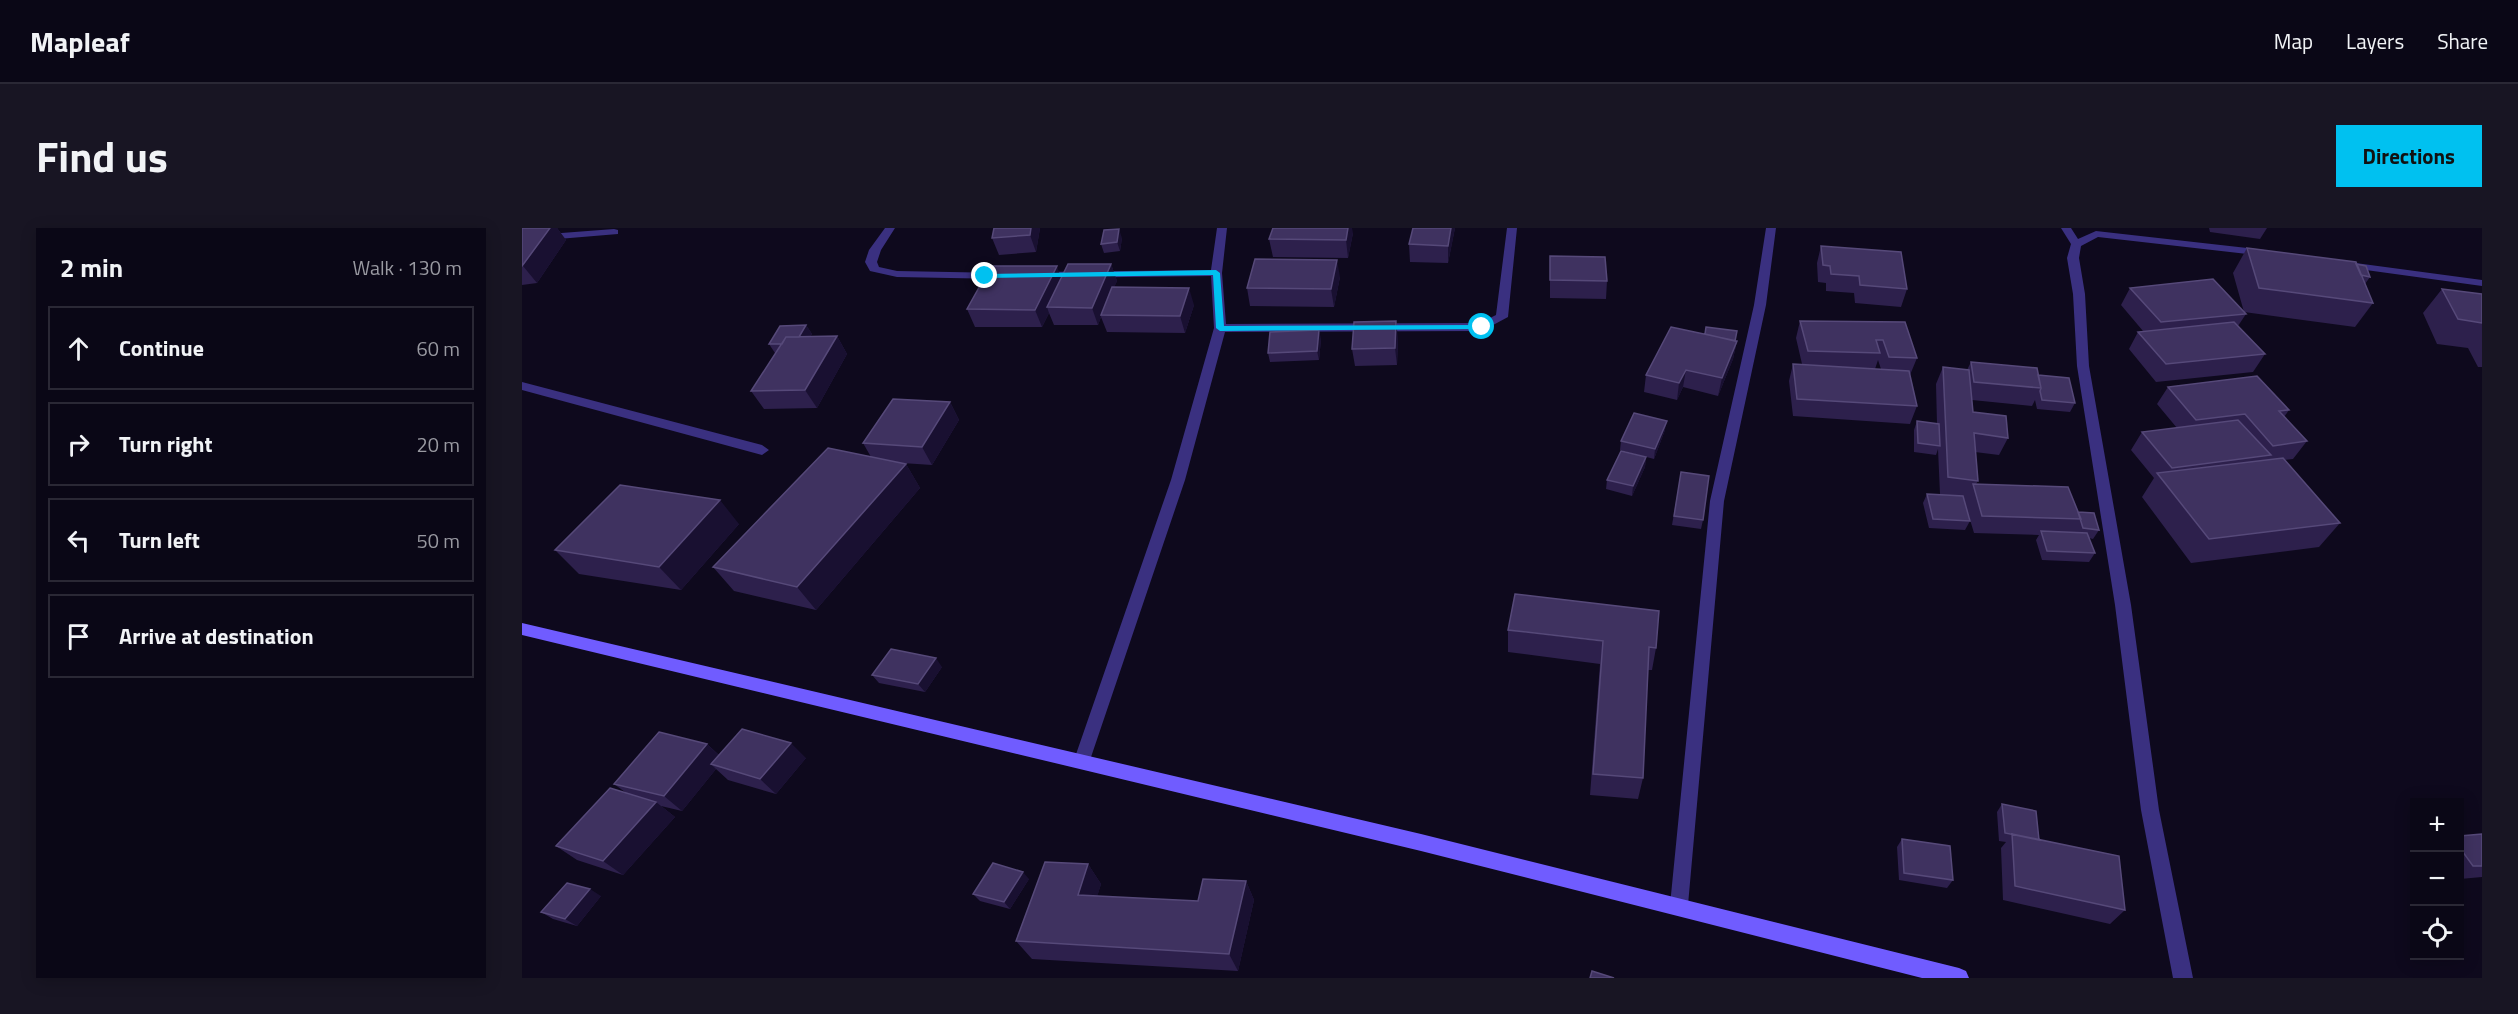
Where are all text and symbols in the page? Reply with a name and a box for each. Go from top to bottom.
text: Mapleaf [30,20,130,63]
text: Map [2274,25,2313,57]
text: Layers [2346,25,2404,57]
text: Share [2437,25,2488,57]
text: Find us [36,124,168,188]
button: Directions [2336,125,2482,187]
text: 2 min [60,248,123,287]
text: Walk · 130 m [353,252,462,283]
route end [971,262,997,288]
route start [1468,313,1494,339]
text: Continue [119,331,204,365]
icon: ahead [62,332,95,365]
text: 60 m [416,333,460,364]
text: Turn right [119,427,213,461]
icon: right [62,428,95,461]
text: 20 m [416,429,460,460]
text: Turn left [119,523,200,557]
icon: left [62,524,95,557]
text: 50 m [416,525,460,556]
text: Arrive at destination [119,619,314,653]
icon: arrive [62,620,95,653]
map controls [2410,798,2464,960]
button: + [2410,798,2464,852]
button: − [2410,852,2464,906]
button: locate [2410,906,2464,960]

